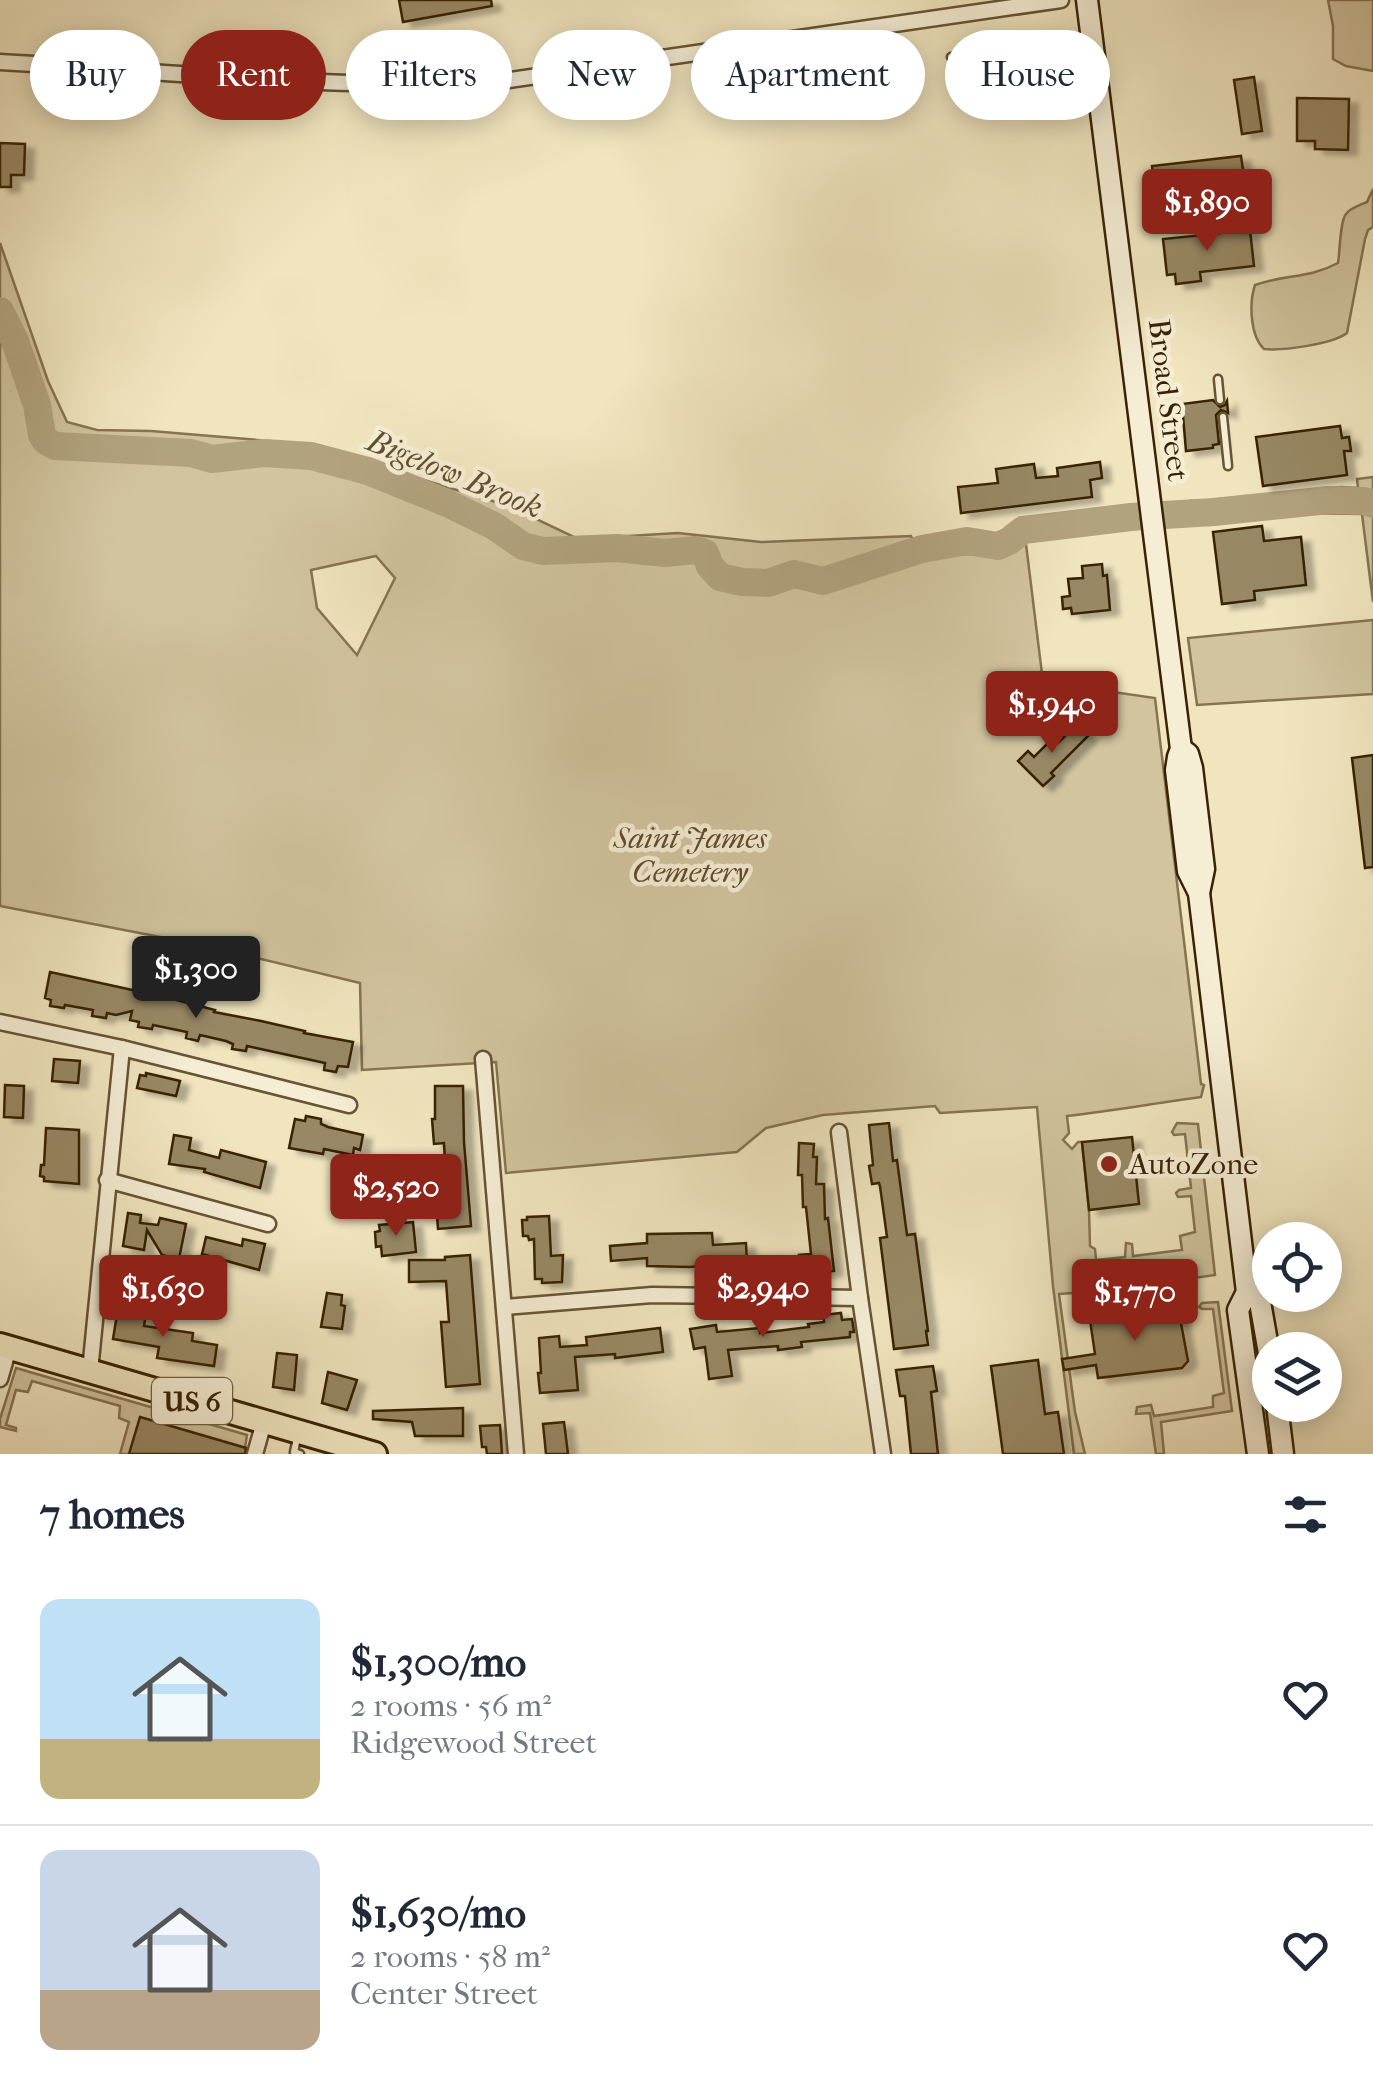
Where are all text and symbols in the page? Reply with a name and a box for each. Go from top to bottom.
chip: Buy [30,30,161,120]
chip: Rent [181,30,326,120]
chip: Filters [346,30,512,120]
chip: New [532,30,671,120]
chip: Apartment [691,30,925,120]
chip: House [945,30,1110,120]
pin: $1,890 [1126,169,1288,254]
text: $1,890 [1164,183,1250,220]
street label: Broad Street [1141,317,1195,483]
water label: Bigelow Brook [360,421,548,526]
pin: $1,940 [971,671,1133,756]
text: $1,940 [1008,685,1096,722]
park label: Saint James Cemetery [612,821,767,890]
pin: $1,300 [115,936,277,1021]
text: $1,300 [154,950,238,987]
place label: AutoZone [1128,1147,1258,1182]
marker: AutoZone [1098,1153,1120,1175]
pin: $2,520 [315,1154,477,1239]
text: $2,520 [352,1168,440,1205]
map controls [1252,1222,1342,1422]
button: locate [1252,1222,1342,1312]
pin: $1,630 [82,1255,244,1340]
pin: $2,940 [682,1255,844,1340]
pin: $1,770 [1054,1259,1216,1344]
text: $1,630 [121,1269,205,1306]
text: $2,940 [716,1269,810,1306]
text: $1,770 [1094,1273,1176,1310]
button: layers [1252,1332,1342,1422]
road number: US 6 [152,1378,232,1424]
icon: filters [1278,1487,1333,1542]
text: 7 homes [40,1490,185,1539]
text: $1,300/mo [350,1638,526,1687]
icon: home [120,1639,240,1759]
icon: heart [1278,1672,1333,1727]
text: 2 rooms · 56 m² [350,1687,551,1724]
text: Ridgewood Street [350,1724,597,1761]
text: $1,630/mo [350,1889,526,1938]
icon: home [120,1890,240,2010]
icon: heart [1278,1923,1333,1978]
text: 2 rooms · 58 m² [350,1938,550,1975]
text: Center Street [350,1975,538,2012]

